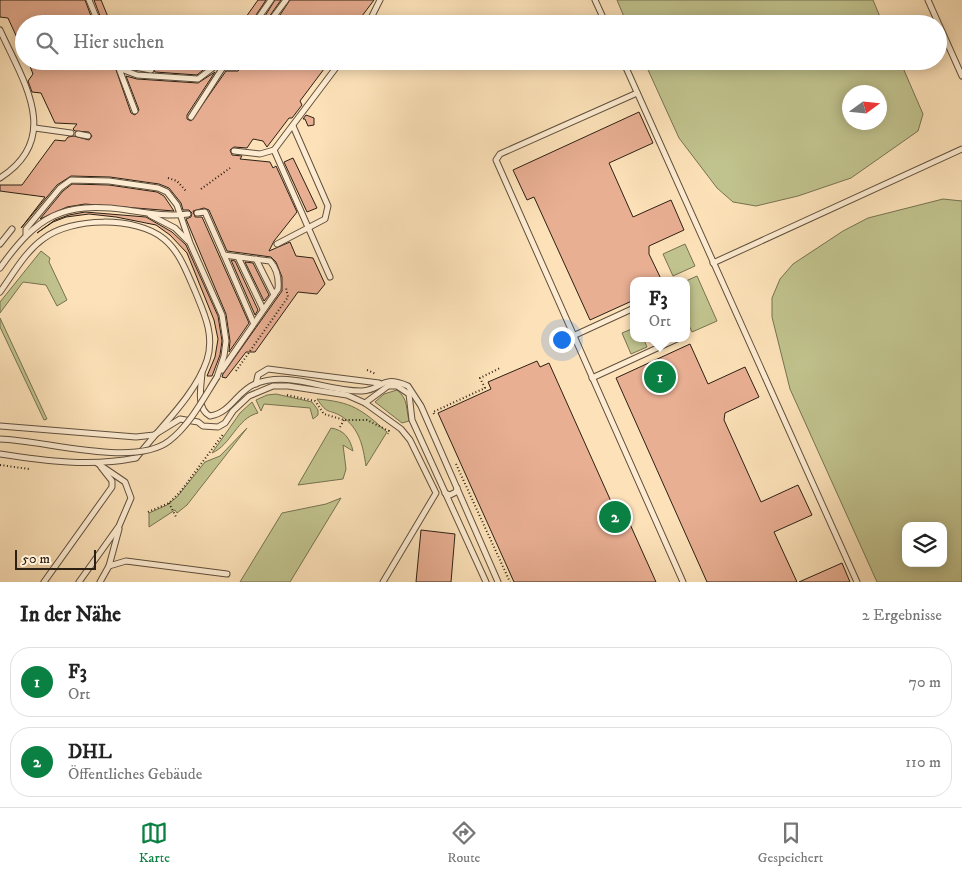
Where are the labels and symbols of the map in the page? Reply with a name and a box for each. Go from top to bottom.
north arrow [842,85,887,130]
your location [549,327,575,353]
pin: 1 [644,358,676,396]
pin: 2 [599,498,631,536]
scale bar [15,547,96,570]

